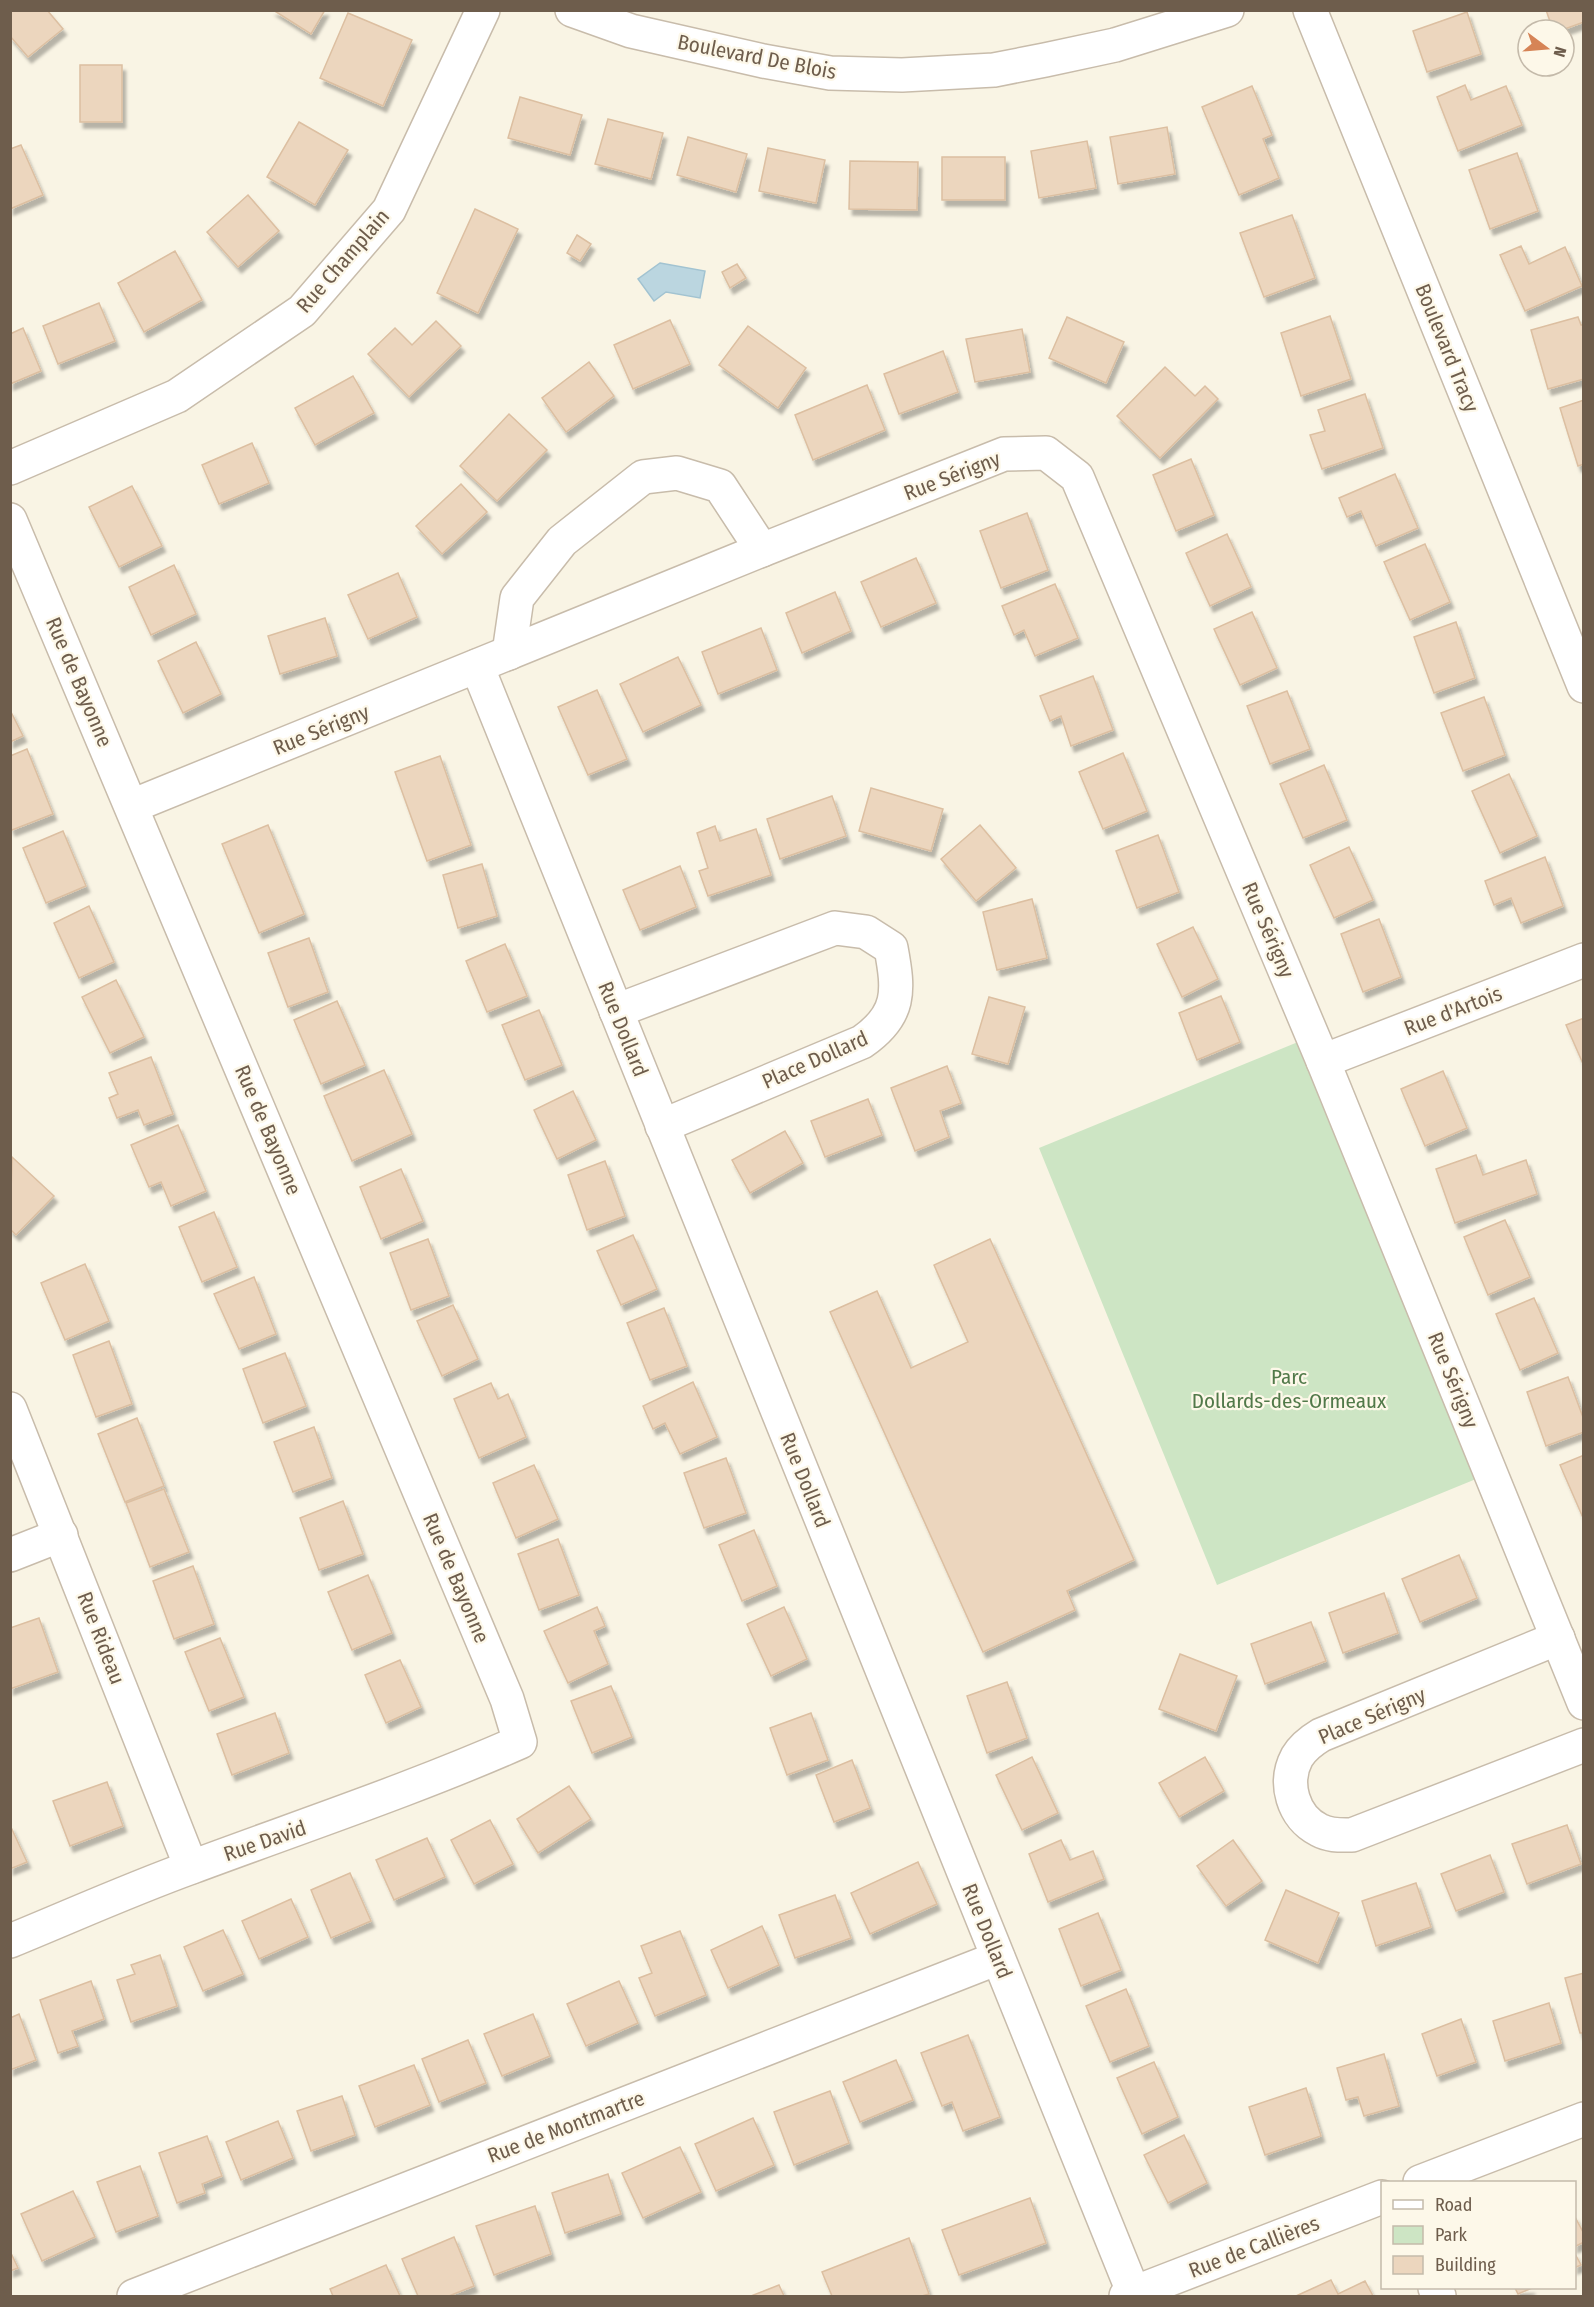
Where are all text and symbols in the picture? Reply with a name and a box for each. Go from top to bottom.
north arrow [1516,18,1576,78]
street label: Boulevard De Blois [675,29,839,85]
text: N [1549,45,1570,59]
street label: Rue Champlain [291,204,395,318]
street label: Boulevard Tracy [1409,280,1485,416]
street label: Rue Sérigny [900,445,1005,506]
street label: Rue de Bayonne [40,613,118,751]
street label: Rue Sérigny [269,699,373,761]
street label: Rue Sérigny [1236,878,1300,982]
street label: Rue Dollard [592,978,654,1080]
street label: Rue d'Artois [1400,980,1506,1042]
street label: Place Dollard [758,1025,872,1095]
street label: Rue de Bayonne [229,1061,307,1199]
street label: Rue Sérigny [1422,1328,1484,1432]
park label: Parc Dollards-des-Ormeaux [1192,1364,1387,1414]
street label: Rue Dollard [774,1429,836,1531]
street label: Rue de Bayonne [417,1509,495,1647]
street label: Rue Rideau [71,1588,131,1688]
street label: Place Sérigny [1314,1682,1430,1750]
street label: Rue David [220,1815,310,1867]
street label: Rue Dollard [956,1880,1018,1982]
street label: Rue de Montmartre [484,2085,648,2169]
legend [1381,2181,1576,2289]
text: Road [1435,2194,1472,2216]
street label: Rue de Callières [1185,2210,1323,2284]
text: Park [1435,2224,1468,2246]
text: Building [1435,2254,1496,2276]

